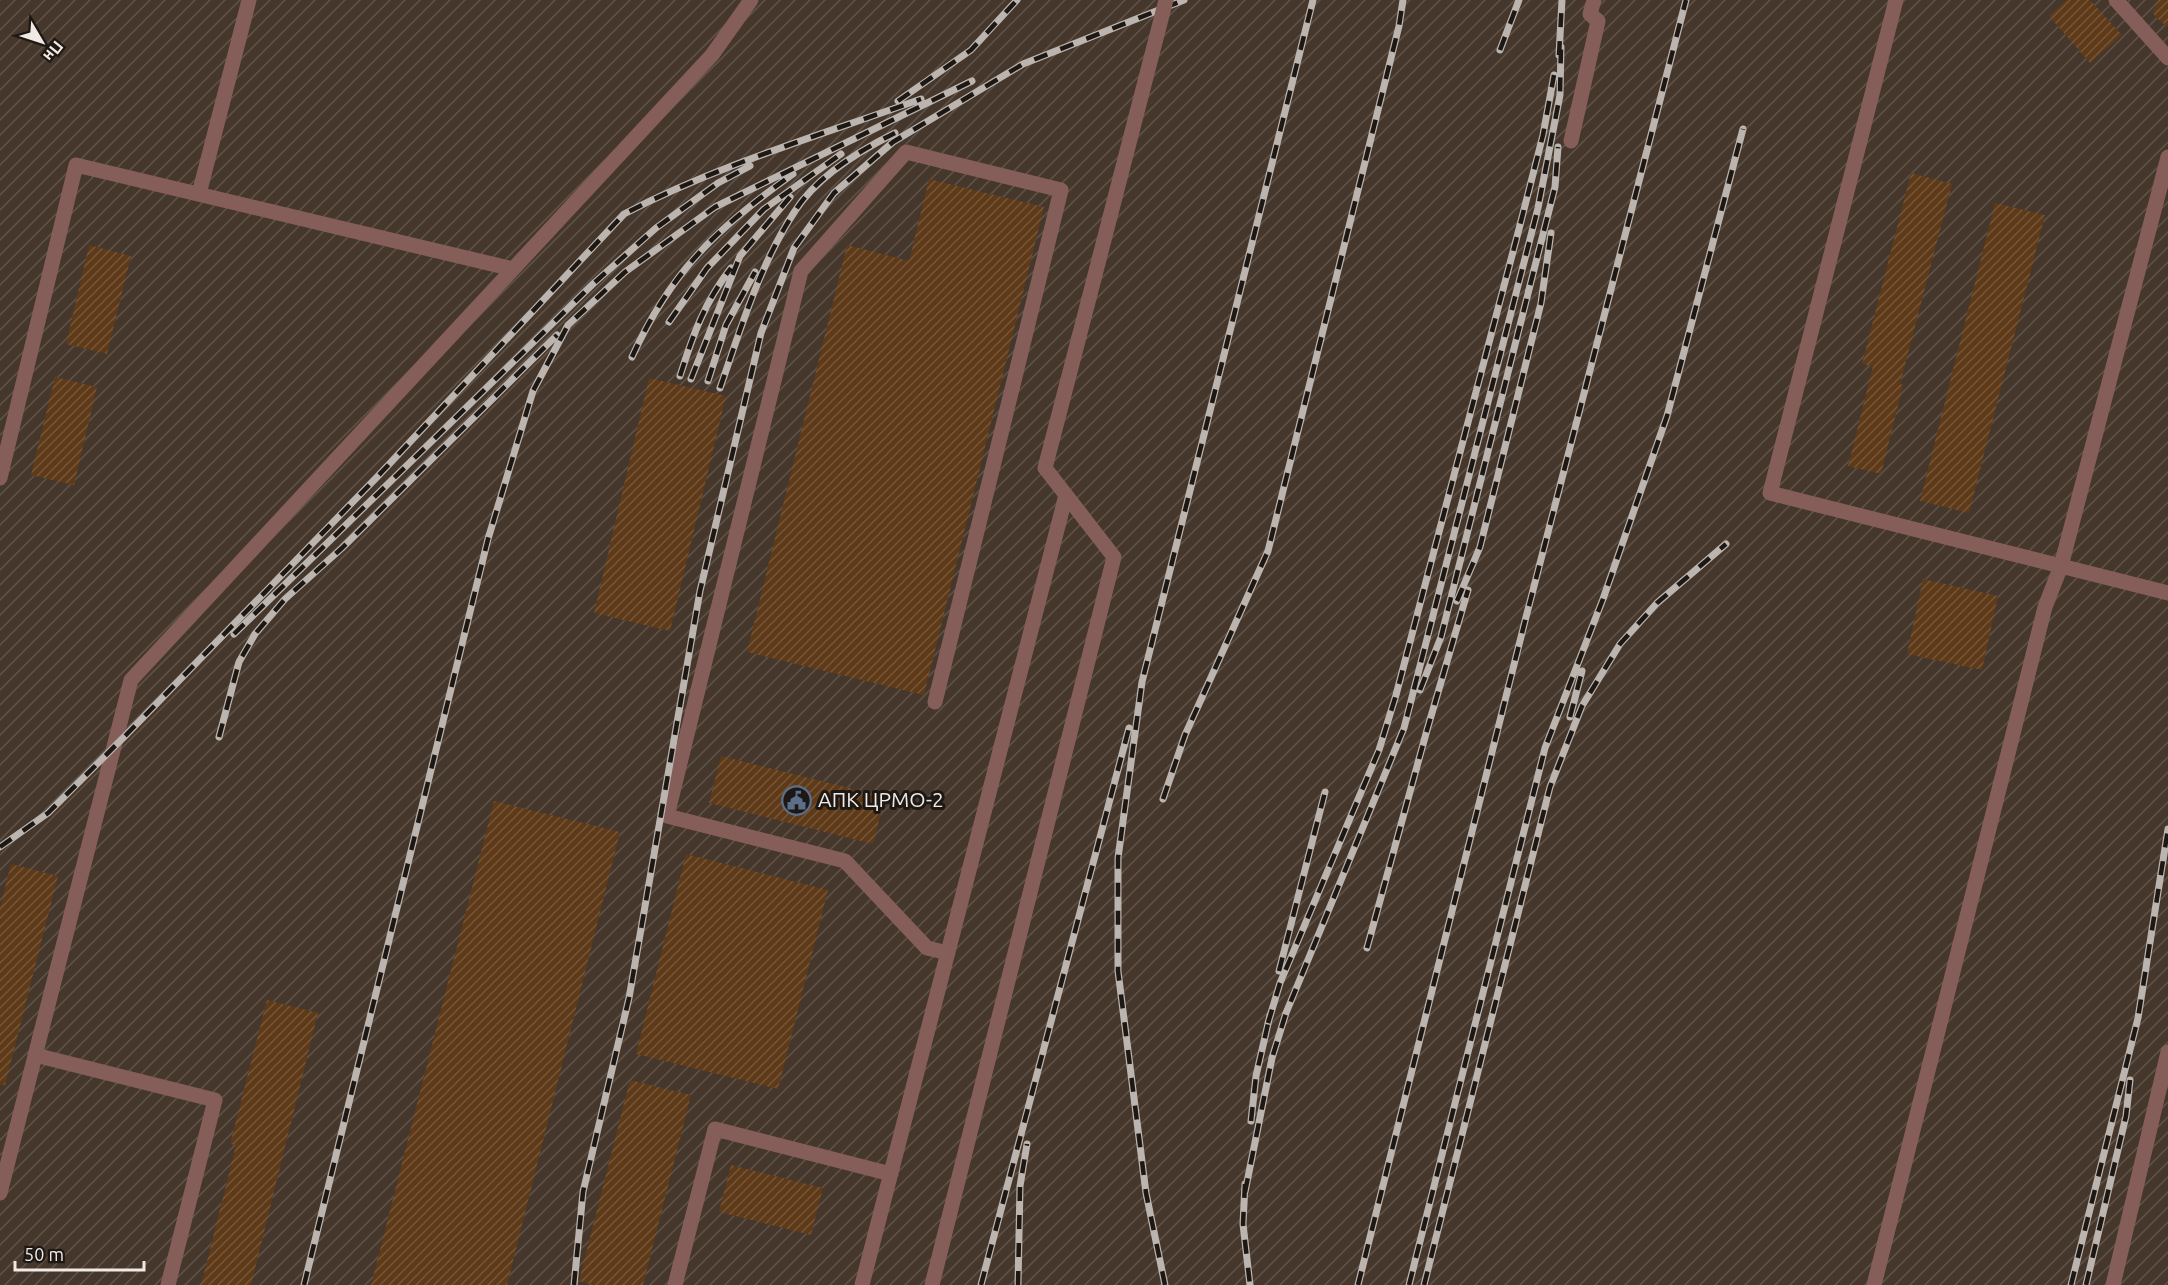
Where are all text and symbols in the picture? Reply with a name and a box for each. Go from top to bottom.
north arrow [12,12,72,72]
text: Пн [40,38,67,65]
public building icon: АПК ЦРМО-2 [781,784,813,816]
place label: АПК ЦРМО-2 [818,787,944,811]
scale bar [15,1234,144,1272]
text: 50 m [24,1244,64,1264]

